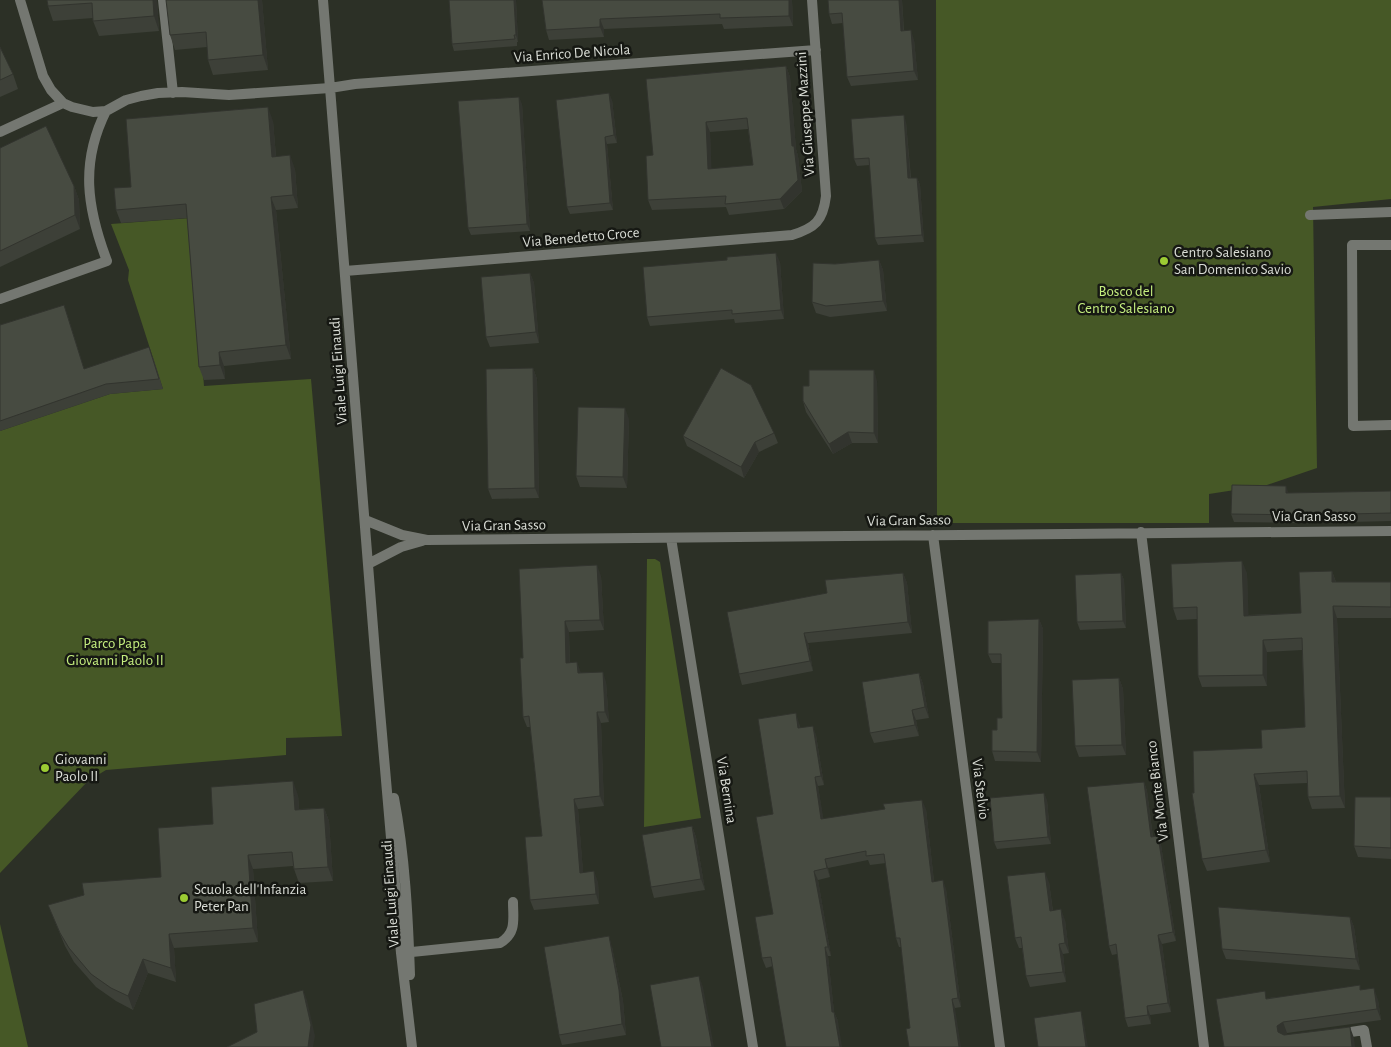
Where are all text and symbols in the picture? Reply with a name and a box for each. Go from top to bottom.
street label: Via Enrico De Nicola [513,42,631,65]
street label: Via Giuseppe Mazzini [794,51,817,177]
street label: Via Benedetto Croce [522,225,640,250]
place label: Centro Salesiano San Domenico Savio [1174,245,1291,277]
marker: Centro Salesiano San Domenico Savio [1158,255,1170,267]
park label: Bosco del Centro Salesiano [1077,284,1175,316]
street label: Viale Luigi Einaudi [327,317,350,425]
street label: Via Gran Sasso [1272,509,1356,524]
street label: Via Gran Sasso [867,512,951,529]
street label: Via Gran Sasso [462,517,546,534]
park label: Parco Papa Giovanni Paolo II [66,636,164,668]
street label: Via Monte Bianco [1144,740,1171,842]
place label: Giovanni Paolo II [55,752,107,784]
street label: Via Bernina [714,756,739,825]
street label: Via Stelvio [969,758,992,820]
marker: Giovanni Paolo II [39,762,51,774]
street label: Viale Luigi Einaudi [379,840,402,948]
place label: Scuola dell'Infanzia Peter Pan [194,882,306,914]
marker: Scuola dell'Infanzia Peter Pan [178,892,190,904]

